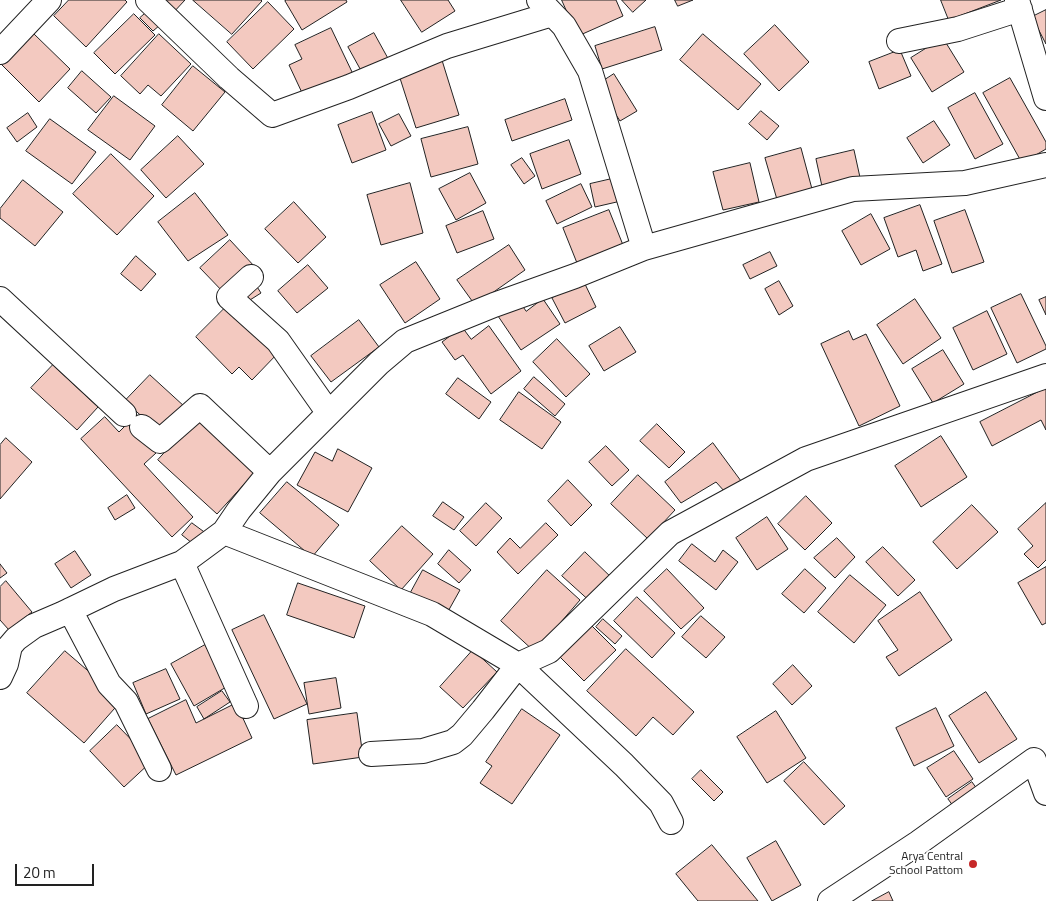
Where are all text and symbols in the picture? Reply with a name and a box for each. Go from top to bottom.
place label: Arya Central School Pattom [889,850,963,878]
scale bar [18,854,96,886]
marker: Arya Central School Pattom [967,858,979,870]
text: 20 m [23,861,56,884]

